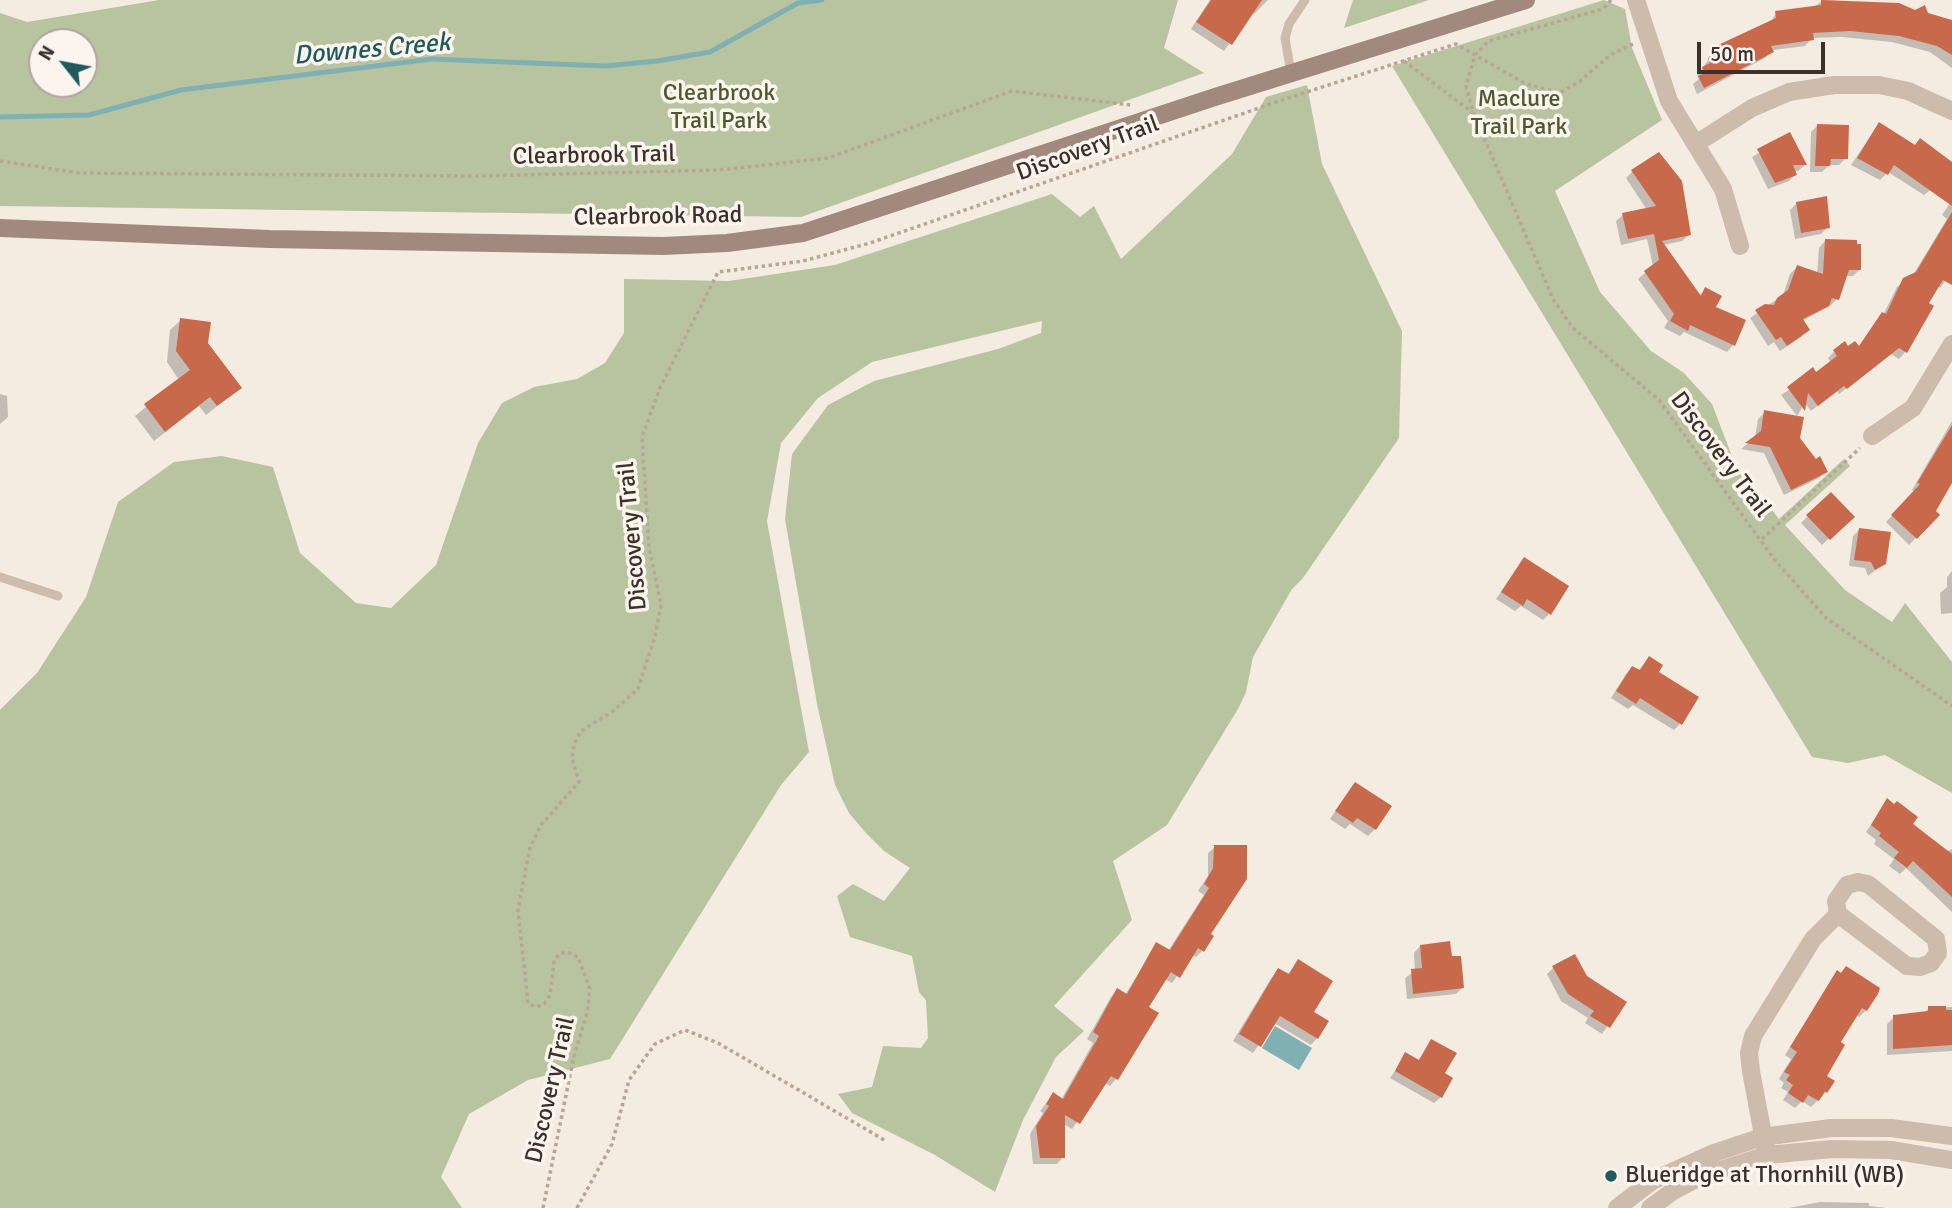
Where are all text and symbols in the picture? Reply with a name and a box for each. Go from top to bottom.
north arrow [28,28,98,98]
water label: Downes Creek [292,28,452,72]
scale bar [1700,28,1828,72]
text: N [33,41,60,65]
text: 50 m [1710,41,1754,67]
park label: Clearbrook Trail Park [663,80,775,136]
park label: Maclure Trail Park [1471,86,1567,142]
street label: Discovery Trail [1013,110,1163,188]
street label: Clearbrook Trail [512,140,676,172]
street label: Clearbrook Road [573,201,743,233]
street label: Discovery Trail [1663,387,1777,523]
street label: Discovery Trail [612,460,654,612]
street label: Discovery Trail [520,1014,582,1166]
place label: Blueridge at Thornhill (WB) [1625,1162,1904,1190]
marker: Blueridge at Thornhill (WB) [1603,1168,1619,1184]

